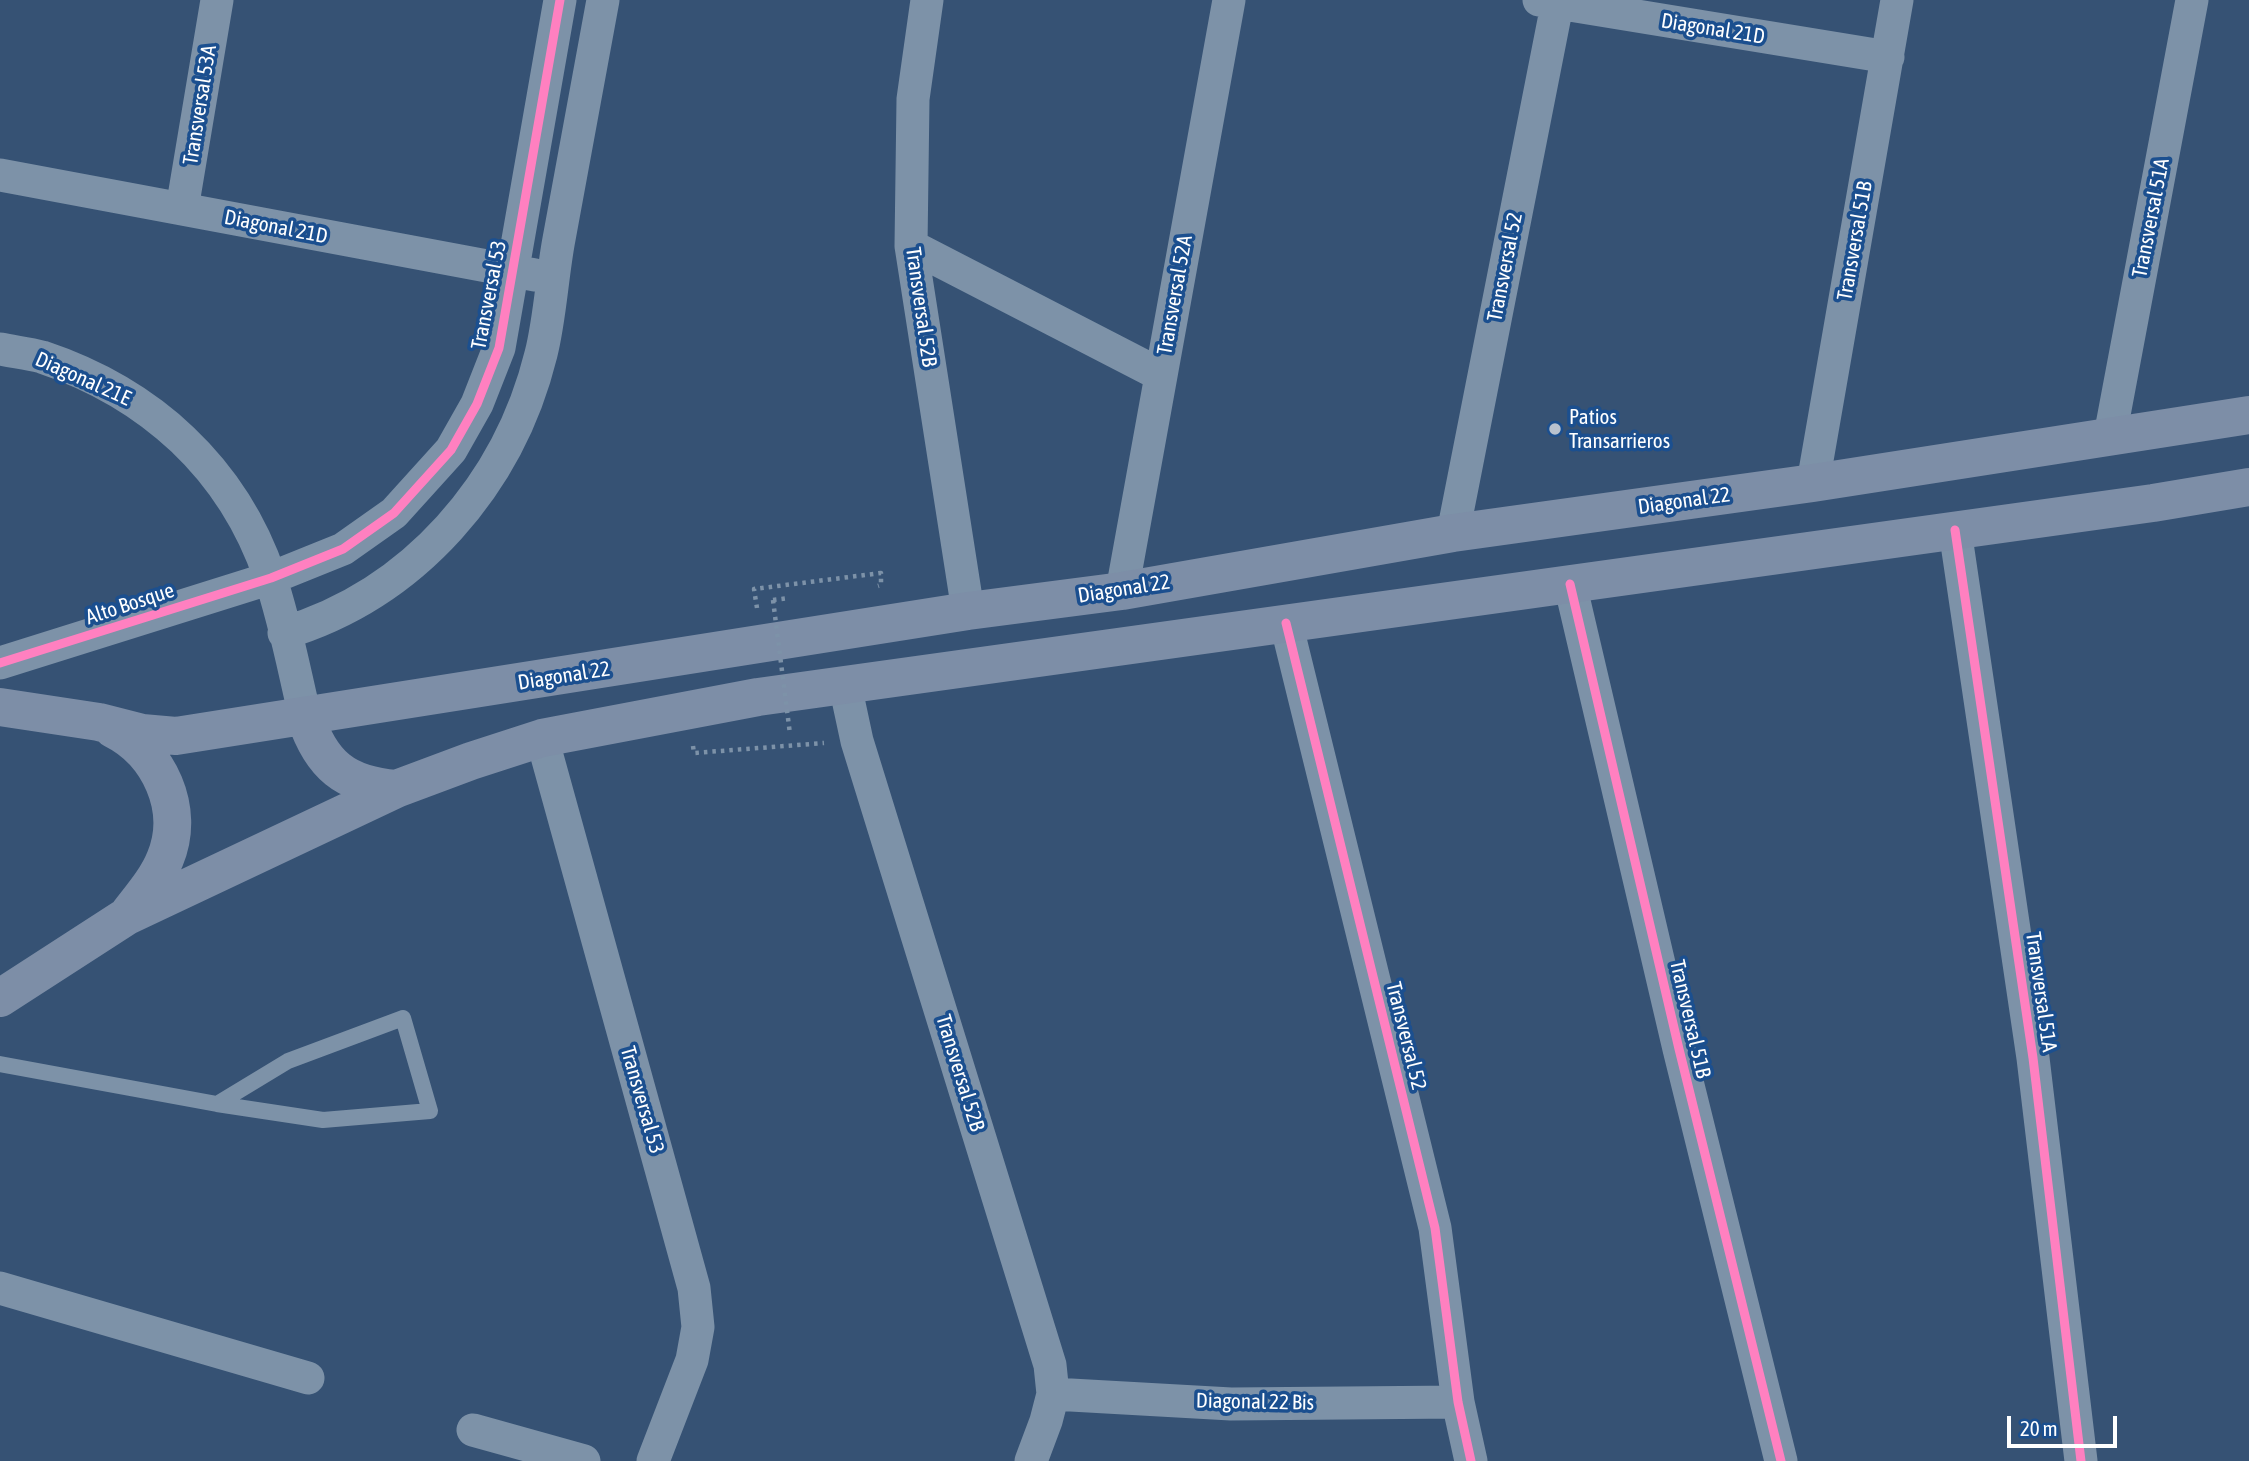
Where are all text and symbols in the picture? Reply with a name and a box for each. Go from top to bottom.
street label: Diagonal 21D [1659,8,1767,50]
street label: Transversal 53A [178,43,222,167]
street label: Transversal 51A [2127,156,2175,280]
street label: Transversal 51B [1832,179,1878,303]
street label: Diagonal 21D [222,205,330,249]
street label: Transversal 52 [1482,210,1528,324]
street label: Transversal 52A [1152,233,1198,357]
street label: Transversal 53 [466,238,512,352]
street label: Transversal 52B [900,246,942,368]
street label: Diagonal 21E [31,347,135,411]
place label: Patios Transarrieros [1569,404,1670,454]
marker: Patios Transarrieros [1547,421,1563,437]
street label: Diagonal 22 [1636,482,1732,520]
street label: Diagonal 22 [1076,569,1172,609]
street label: Alto Bosque [83,578,177,630]
street label: Diagonal 22 [516,656,612,696]
street label: Transversal 51A [2020,930,2062,1054]
street label: Transversal 51B [1664,957,1716,1081]
street label: Transversal 52 [1380,979,1432,1093]
street label: Transversal 52B [930,1012,990,1134]
street label: Transversal 53 [615,1043,669,1157]
street label: Diagonal 22 Bis [1196,1388,1314,1416]
scale bar [2011,1402,2121,1446]
text: 20 m [2020,1416,2058,1440]

